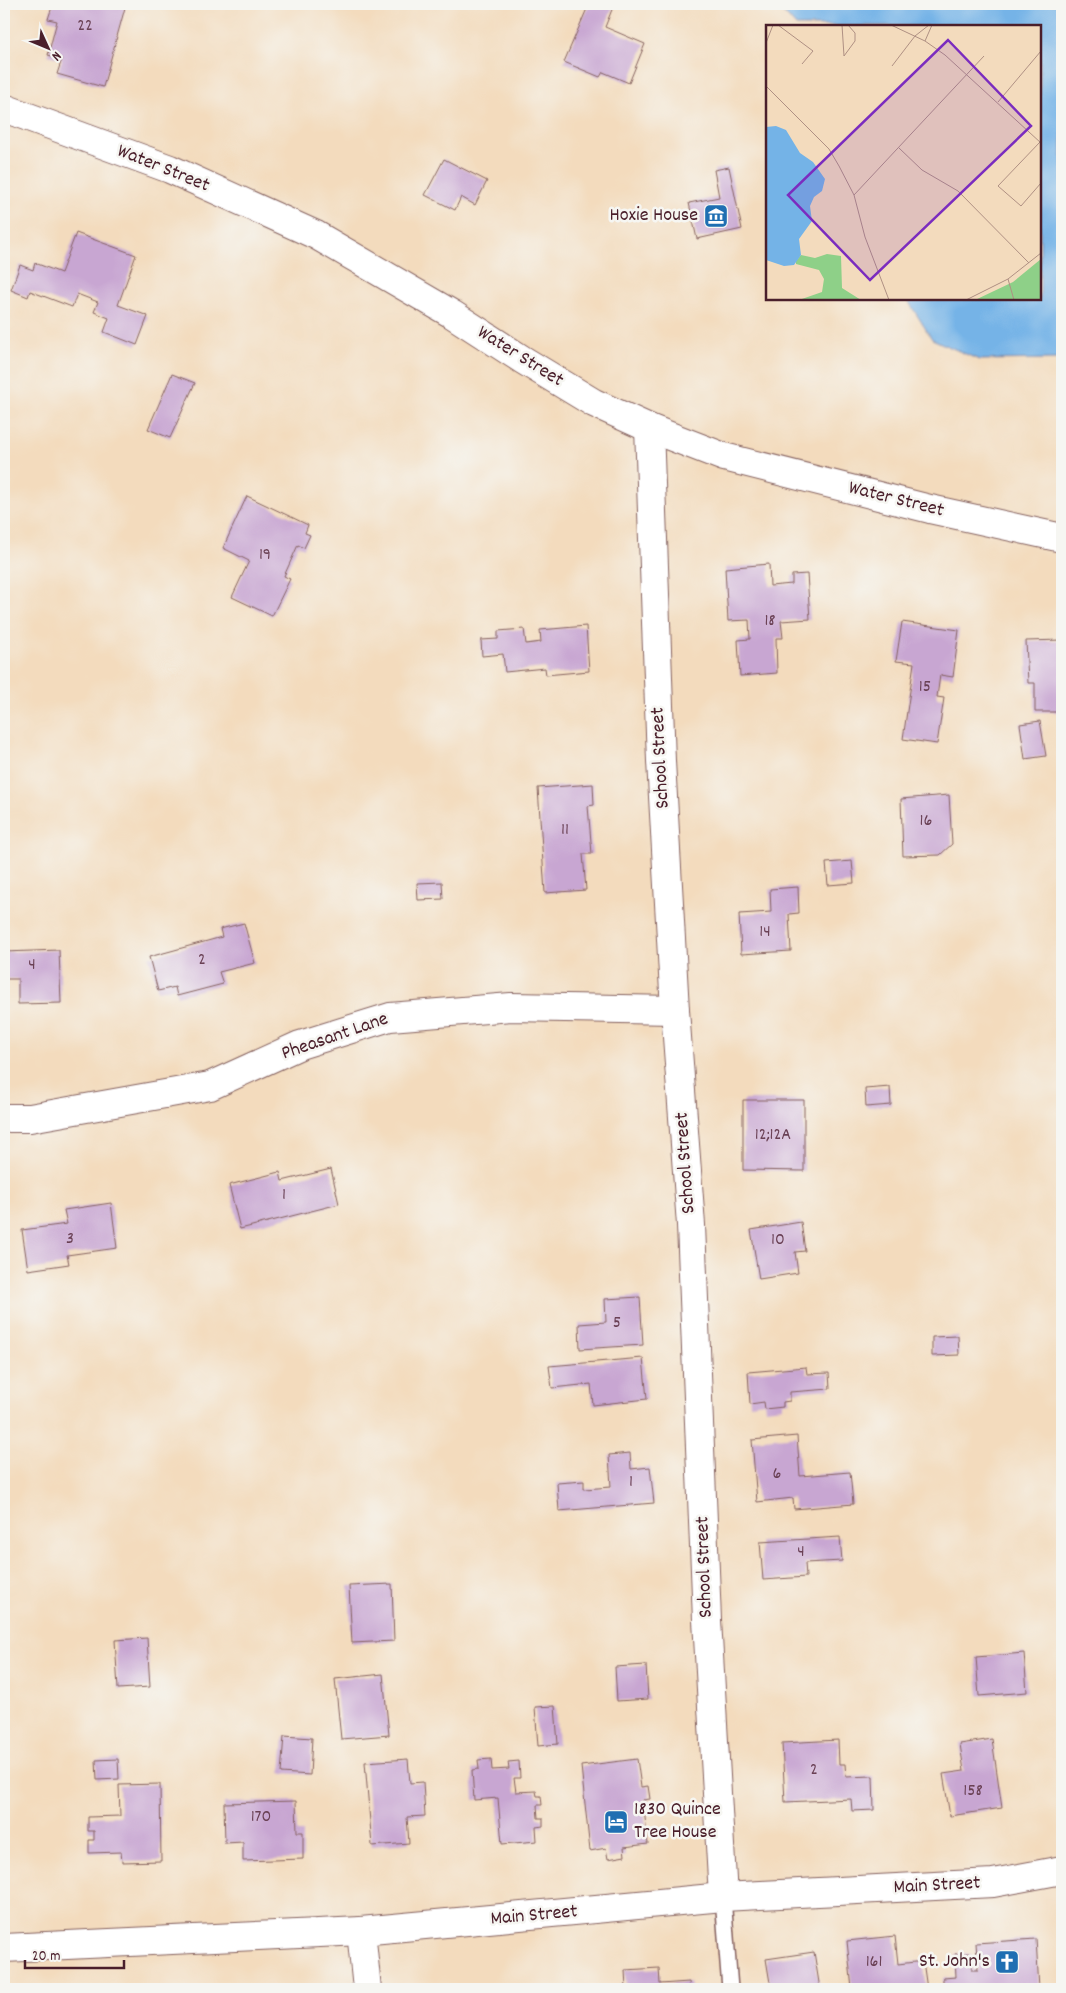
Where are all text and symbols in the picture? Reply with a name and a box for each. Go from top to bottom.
house number: 22 [77,14,93,39]
north arrow [22,22,72,72]
inset map [766,25,1041,300]
text: N [46,46,66,65]
street label: Water Street [112,138,214,200]
place label: Hoxie House [609,202,698,230]
museum icon: Hoxie House [703,203,729,229]
street label: Water Street [471,319,569,395]
street label: Water Street [845,475,947,525]
house number: 19 [259,543,271,568]
house number: 18 [764,609,776,634]
house number: 15 [919,675,931,700]
street label: School Street [644,706,678,810]
house number: 16 [920,809,932,834]
house number: 11 [561,818,569,843]
house number: 14 [759,920,771,945]
house number: 2 [198,948,206,973]
house number: 4 [28,953,36,978]
street label: Pheasant Lane [278,1006,392,1068]
street label: School Street [668,1111,704,1215]
house number: 12;12A [755,1123,791,1148]
house number: 1 [282,1183,286,1208]
house number: 3 [66,1227,74,1252]
house number: 10 [771,1228,785,1253]
house number: 5 [613,1311,621,1336]
house number: 6 [773,1462,781,1487]
house number: 1 [629,1470,633,1495]
street label: School Street [689,1516,721,1618]
house number: 4 [797,1540,805,1565]
house number: 2 [810,1758,818,1783]
house number: 158 [963,1779,983,1804]
place label: 1830 Quince Tree House [634,1796,721,1847]
house number: 170 [251,1805,271,1830]
hotel icon: 1830 Quince Tree House [603,1809,629,1835]
street label: Main Street [893,1870,981,1902]
street label: Main Street [489,1898,579,1934]
scale bar [25,1938,124,1970]
text: 20 m [32,1946,60,1968]
place label: St. John's [919,1948,990,1976]
church icon: St. John's [994,1949,1020,1975]
house number: 161 [866,1950,882,1975]

